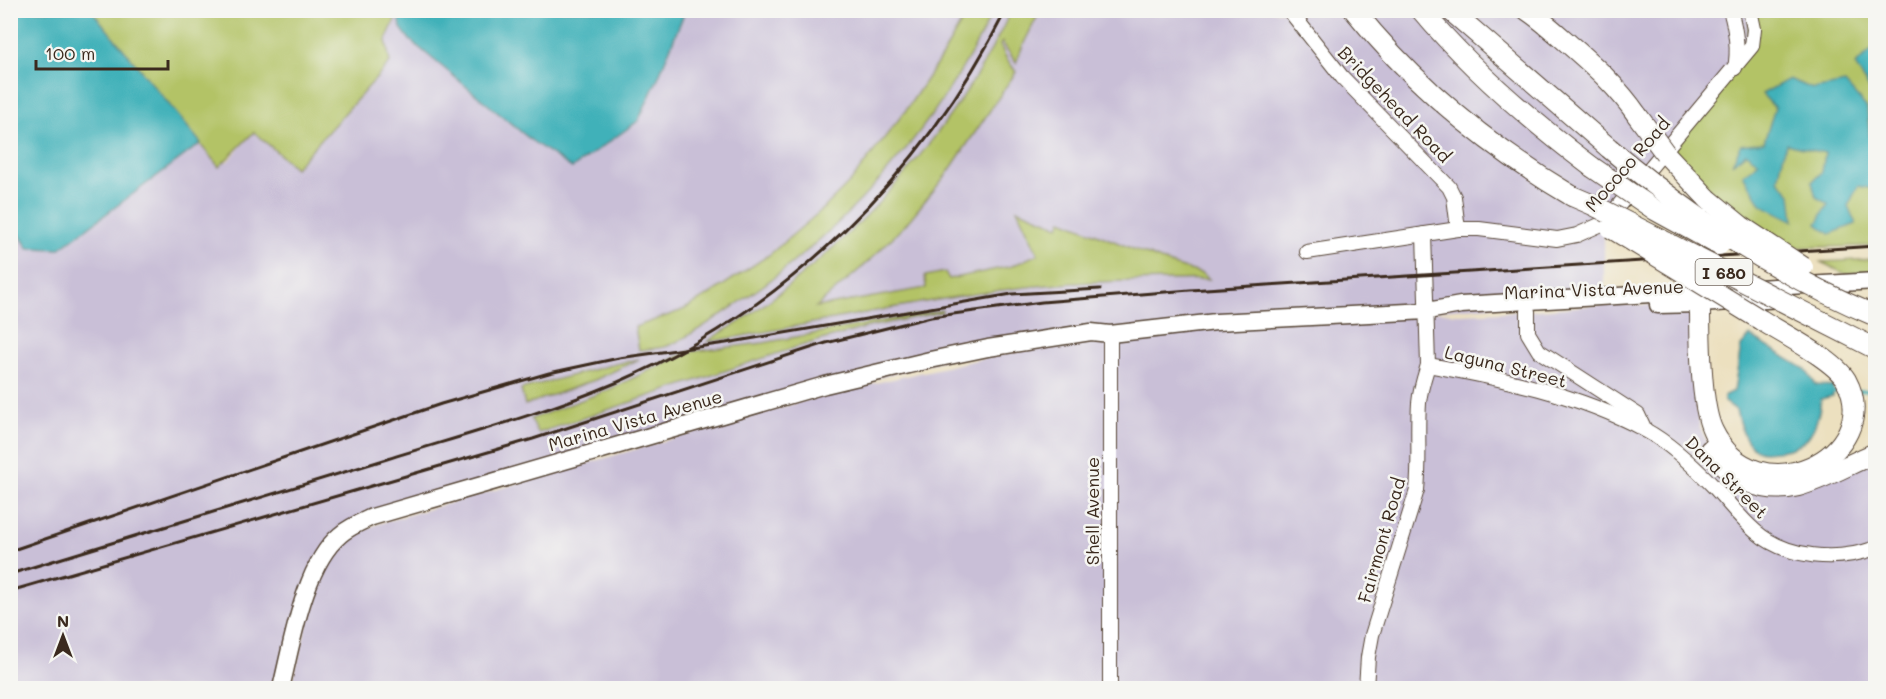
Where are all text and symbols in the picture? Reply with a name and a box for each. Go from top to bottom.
scale bar [36,33,168,71]
text: 100 m [45,41,95,65]
street label: Bridgehead Road [1333,41,1457,167]
street label: Mococo Road [1579,112,1675,216]
road number: I 680 [1696,259,1752,285]
street label: Marina Vista Avenue [1504,274,1684,304]
street label: Laguna Street [1442,339,1570,393]
street label: Marina Vista Avenue [545,384,725,456]
street label: Dana Street [1680,430,1774,524]
street label: Shell Avenue [1080,457,1104,565]
street label: Fairmont Road [1352,475,1410,605]
north arrow [33,606,93,666]
text: N [57,610,69,631]

